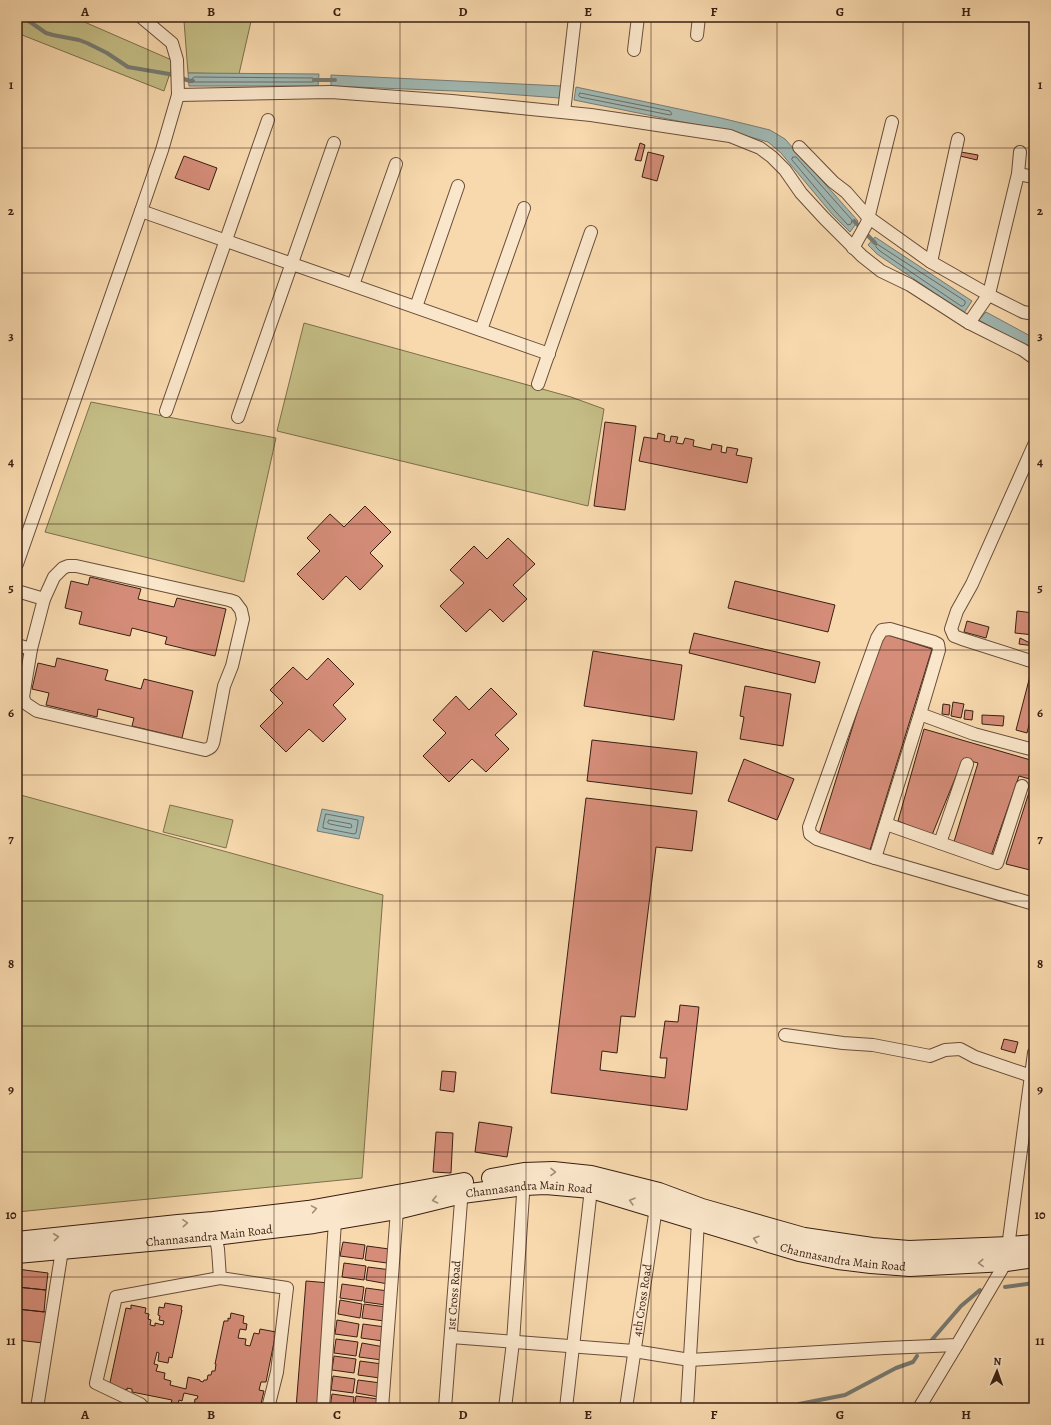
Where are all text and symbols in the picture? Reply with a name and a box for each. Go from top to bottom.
text: A [80,3,90,20]
text: B [207,3,215,20]
text: C [333,3,341,20]
text: D [458,3,468,20]
text: E [584,3,592,20]
text: F [711,3,718,20]
text: G [836,3,844,20]
text: H [961,3,971,20]
text: 1 [9,76,14,93]
text: 1 [1038,76,1043,93]
text: 2 [8,202,15,219]
text: 2 [1037,202,1044,219]
text: 3 [8,327,14,344]
text: 3 [1037,327,1043,344]
text: 4 [8,453,14,470]
text: 4 [1037,453,1043,470]
text: 5 [8,579,14,596]
text: 5 [1037,579,1043,596]
text: 6 [8,704,14,721]
text: 6 [1037,704,1043,721]
text: 7 [8,830,14,847]
text: 7 [1037,830,1043,847]
text: 8 [8,955,14,972]
text: 8 [1037,955,1043,972]
text: 9 [8,1081,14,1098]
text: 9 [1037,1081,1043,1098]
one-way arrow [550,1168,556,1176]
street label: Channasandra Main Road [465,1177,593,1201]
one-way arrow [432,1196,439,1204]
one-way arrow [629,1197,636,1206]
one-way arrow [311,1205,317,1214]
text: 10 [5,1206,17,1223]
text: 10 [1034,1206,1046,1223]
one-way arrow [182,1219,188,1228]
street label: Channasandra Main Road [145,1221,274,1250]
one-way arrow [53,1233,59,1242]
one-way arrow [753,1235,760,1244]
street label: Channasandra Main Road [778,1239,907,1275]
street label: 1st Cross Road [443,1259,464,1331]
one-way arrow [978,1259,984,1267]
street label: 4th Cross Road [629,1262,656,1337]
text: 11 [6,1332,16,1349]
text: 11 [1035,1332,1045,1349]
north arrow [977,1351,1017,1391]
text: N [993,1354,1002,1369]
text: A [80,1406,90,1423]
text: B [207,1406,215,1423]
text: C [333,1406,341,1423]
text: D [458,1406,468,1423]
text: E [584,1406,592,1423]
text: F [711,1406,718,1423]
text: G [836,1406,844,1423]
text: H [961,1406,971,1423]

